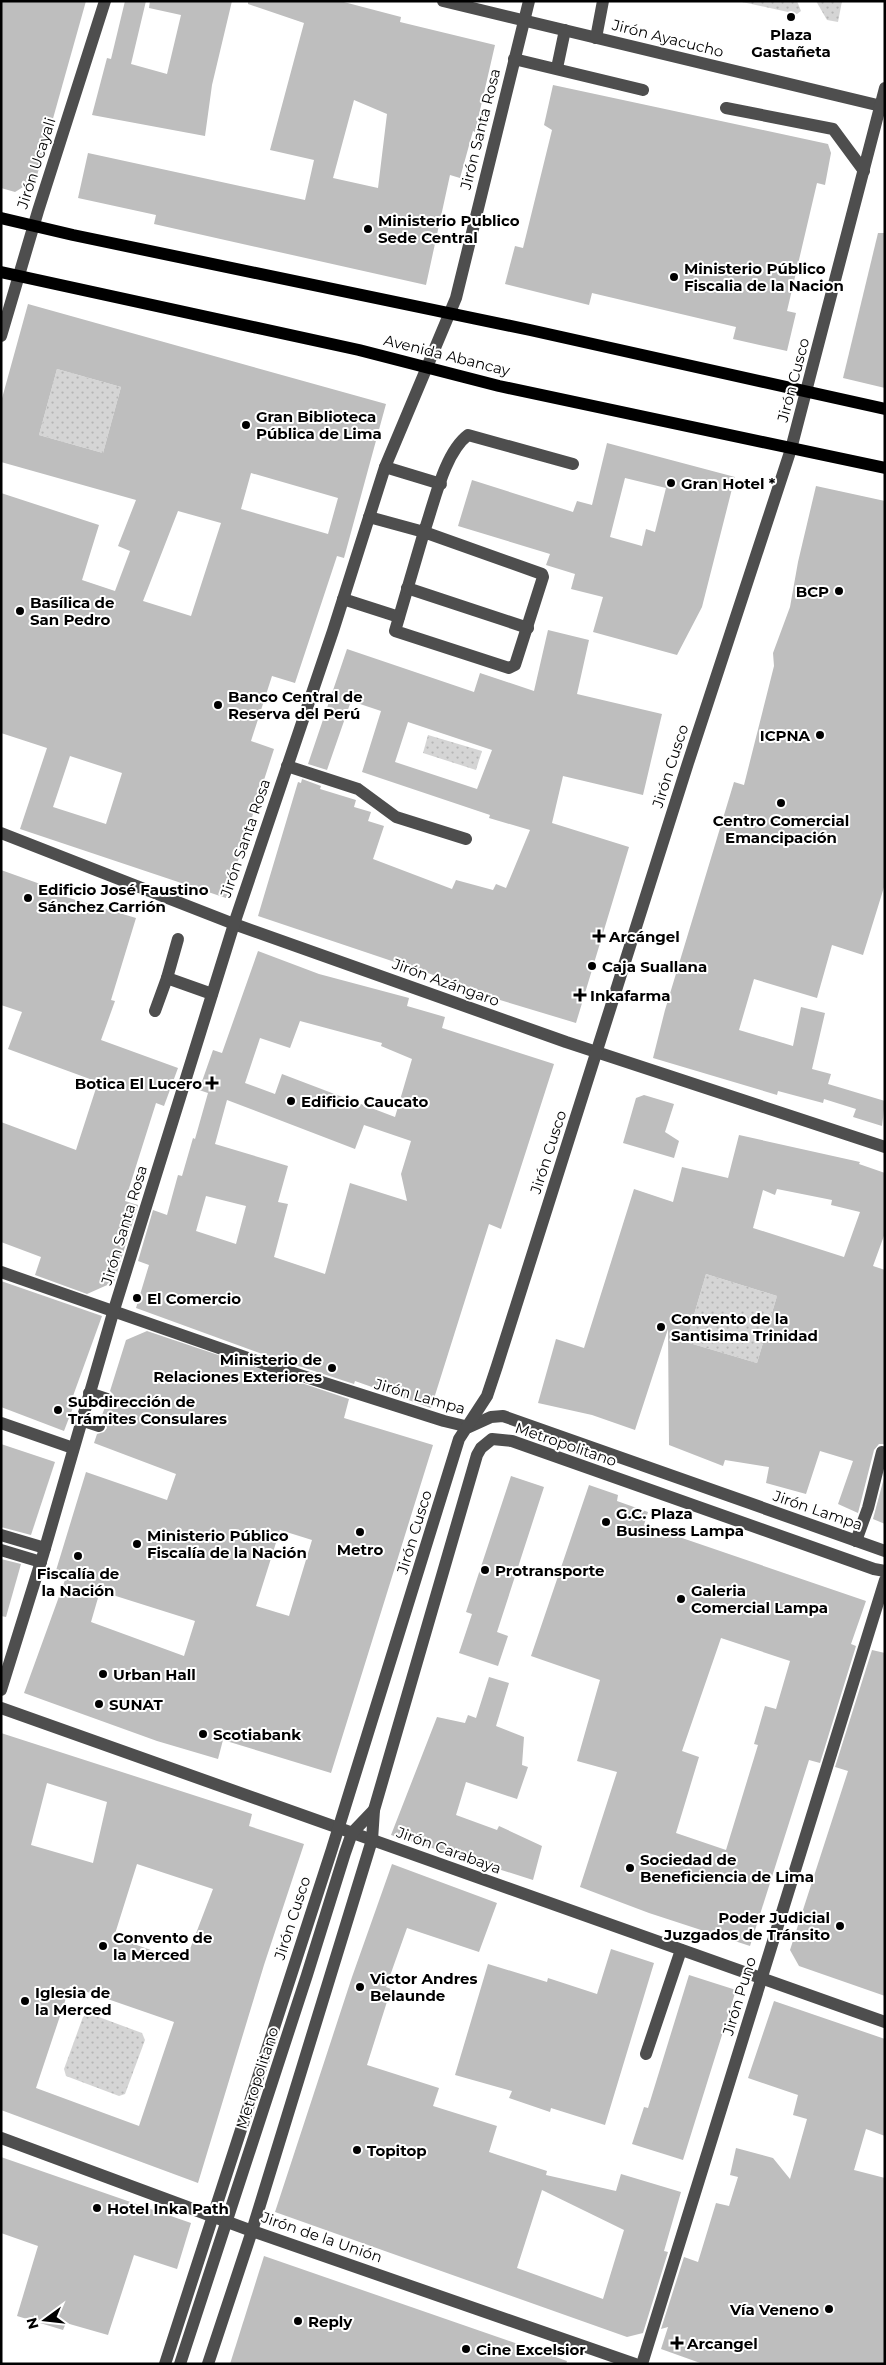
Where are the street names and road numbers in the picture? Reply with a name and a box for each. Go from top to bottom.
street label: Jirón Ayacucho [609,15,726,61]
street label: Jirón Santa Rosa [456,67,504,192]
street label: Jirón Ucayali [12,115,60,212]
street label: Avenida Abancay [382,330,513,380]
street label: Jirón Cusco [772,336,813,425]
street label: Jirón Cusco [647,722,692,811]
street label: Jirón Santa Rosa [215,776,274,901]
street label: Jirón Azángaro [389,953,502,1010]
street label: Jirón Cusco [525,1108,570,1197]
street label: Jirón Santa Rosa [96,1163,151,1288]
street label: Jirón Lampa [372,1374,468,1418]
street label: Metropolitano [513,1418,619,1470]
street label: Jirón Lampa [770,1485,865,1534]
street label: Jirón Cusco [392,1488,436,1577]
street label: Jirón Carabaya [393,1822,504,1878]
street label: Jirón Cusco [269,1874,314,1963]
street label: Jirón Puno [718,1954,760,2039]
street label: Metropolitano [232,2024,282,2132]
street label: Jirón de la Unión [258,2207,385,2267]

